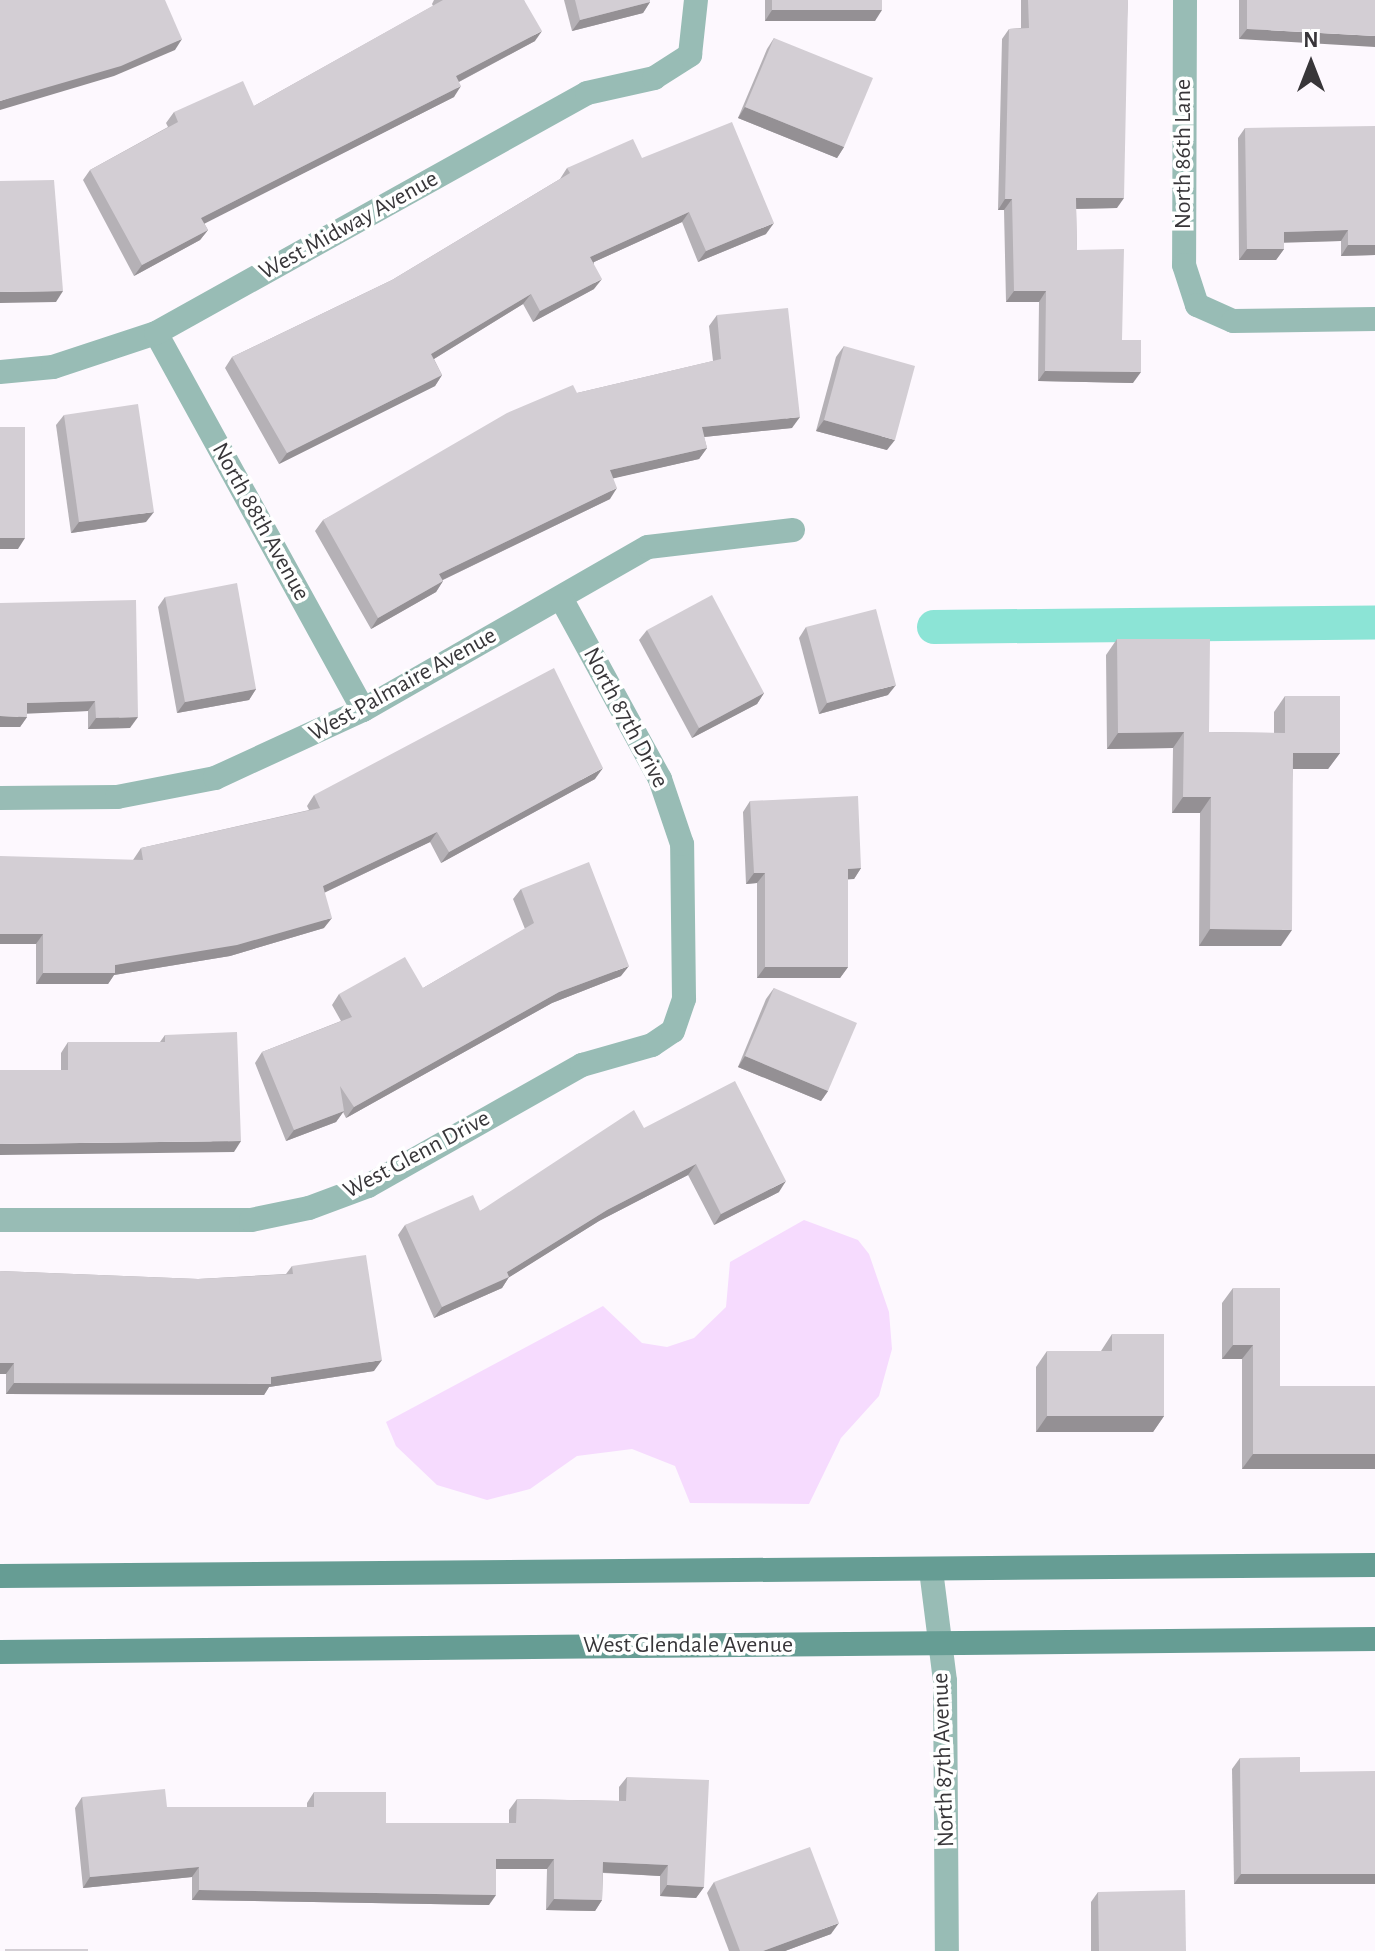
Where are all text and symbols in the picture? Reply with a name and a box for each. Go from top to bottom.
north arrow [1271,24,1351,104]
text: N [1303,29,1319,51]
street label: North 86th Lane [1170,79,1198,229]
street label: West Midway Avenue [255,165,443,287]
street label: North 88th Avenue [205,438,315,606]
street label: West Palmaire Avenue [304,622,502,748]
street label: North 87th Drive [576,643,674,793]
street label: West Glenn Drive [339,1104,495,1206]
street label: West Glendale Avenue [583,1632,793,1660]
street label: North 87th Avenue [927,1672,961,1848]

